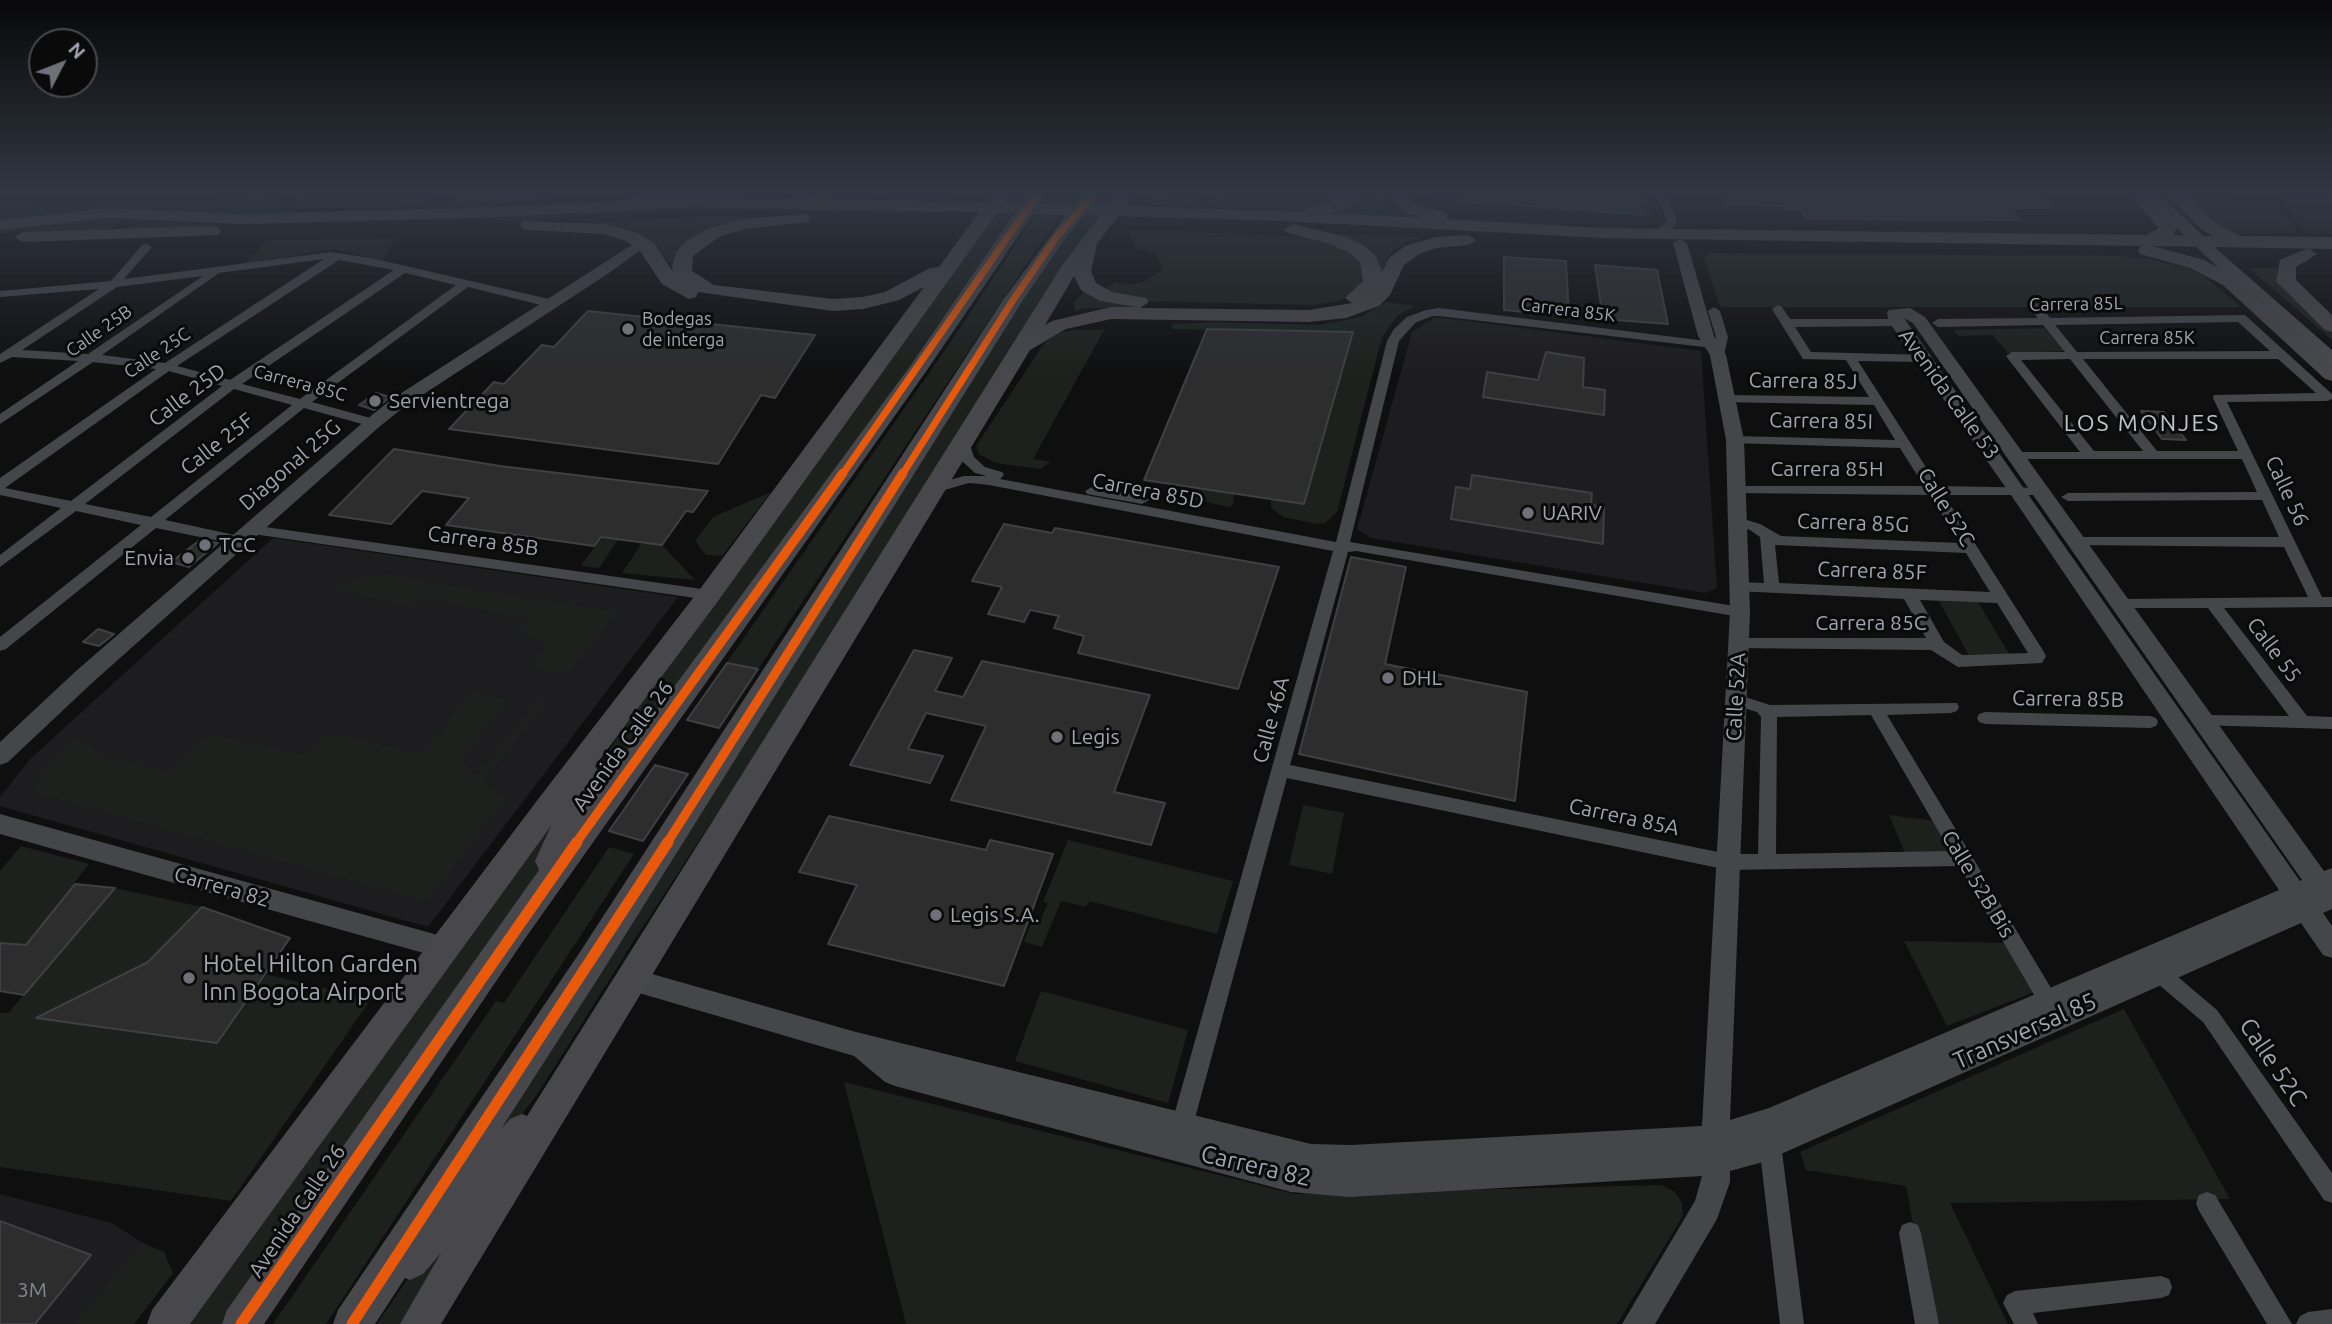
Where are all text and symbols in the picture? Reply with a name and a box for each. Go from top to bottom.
north arrow [28,28,98,98]
text: N [64,38,90,63]
street label: Carrera 85L [2029,292,2123,316]
street label: Carrera 85K [1519,293,1617,327]
street label: Calle 25B [62,300,136,362]
place label: Bodegas de interga [642,308,725,350]
marker: Bodegas de interga [620,321,636,337]
street label: Calle 25C [120,323,194,383]
street label: Avenida Calle 53 [1893,324,2005,464]
street label: Carrera 85K [2099,327,2195,349]
street label: Calle 25D [144,358,230,432]
street label: Carrera 85C [251,360,349,406]
street label: Carrera 85J [1748,367,1858,395]
place label: Servientrega [389,388,510,414]
marker: Servientrega [367,393,383,409]
street label: Carrera 85I [1769,407,1873,435]
street label: Calle 25F [175,408,259,480]
district label: LOS MONJES [2065,409,2219,437]
street label: Diagonal 25G [234,414,346,516]
street label: Calle 56 [2260,452,2314,530]
street label: Carrera 85H [1770,456,1884,482]
street label: Calle 52C [1912,463,1980,551]
street label: Carrera 85D [1090,468,1206,514]
place label: UARIV [1542,500,1602,526]
marker: UARIV [1520,505,1536,521]
street label: Carrera 85G [1796,508,1910,538]
street label: Carrera 85B [426,521,540,561]
place label: TCC [219,532,256,558]
marker: TCC [197,537,213,553]
place label: Envia [124,545,174,571]
marker: Envia [180,550,196,566]
street label: Carrera 85F [1817,556,1927,586]
street label: Carrera 85C [1815,610,1927,636]
street label: Calle 55 [2241,613,2307,687]
street label: Calle 52A [1721,652,1751,742]
place label: DHL [1402,665,1442,691]
marker: DHL [1380,670,1396,686]
street label: Calle 46A [1247,674,1295,766]
street label: Avenida Calle 26 [567,676,679,816]
street label: Carrera 85B [2012,685,2124,713]
place label: Legis [1071,724,1120,750]
marker: Legis [1049,729,1065,745]
street label: Carrera 85A [1567,793,1681,841]
street label: Calle 52B Bis [1936,826,2020,942]
street label: Carrera 82 [171,861,273,913]
place label: Legis S.A. [950,902,1040,928]
marker: Legis S.A. [928,907,944,923]
place label: Hotel Hilton Garden Inn Bogota Airport [203,950,418,1006]
marker: Hotel Hilton Garden Inn Bogota Airport [181,970,197,986]
street label: Transversal 85 [1949,987,2101,1075]
street label: Calle 52C [2233,1012,2313,1112]
street label: Carrera 82 [1198,1139,1314,1193]
street label: Avenida Calle 26 [243,1140,351,1282]
house number: 3M [17,1277,47,1303]

